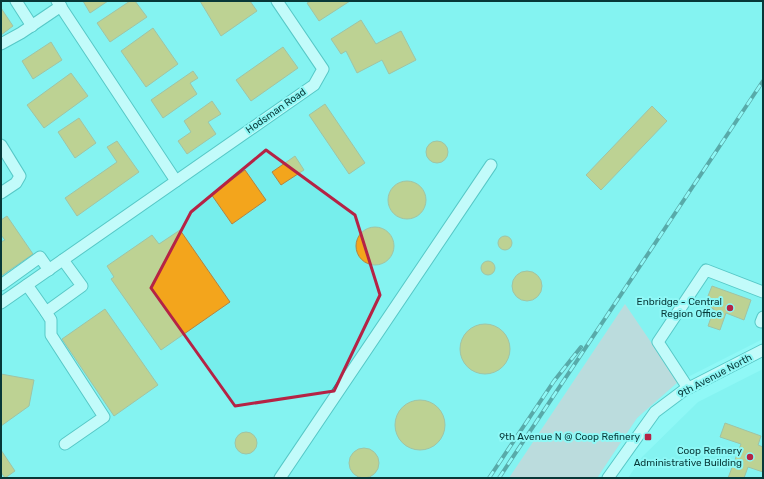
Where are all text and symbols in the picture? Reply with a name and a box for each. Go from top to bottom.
street label: Hodsman Road [244,86,308,136]
place label: Enbridge - Central Region Office [637,296,722,320]
marker: Enbridge - Central Region Office [725,303,735,313]
street label: 9th Avenue North [676,351,754,401]
place label: 9th Avenue N @ Coop Refinery [499,431,640,443]
marker: 9th Avenue N @ Coop Refinery [643,432,653,442]
place label: Coop Refinery Administrative Building [634,445,742,469]
marker: Coop Refinery Administrative Building [745,452,755,462]

